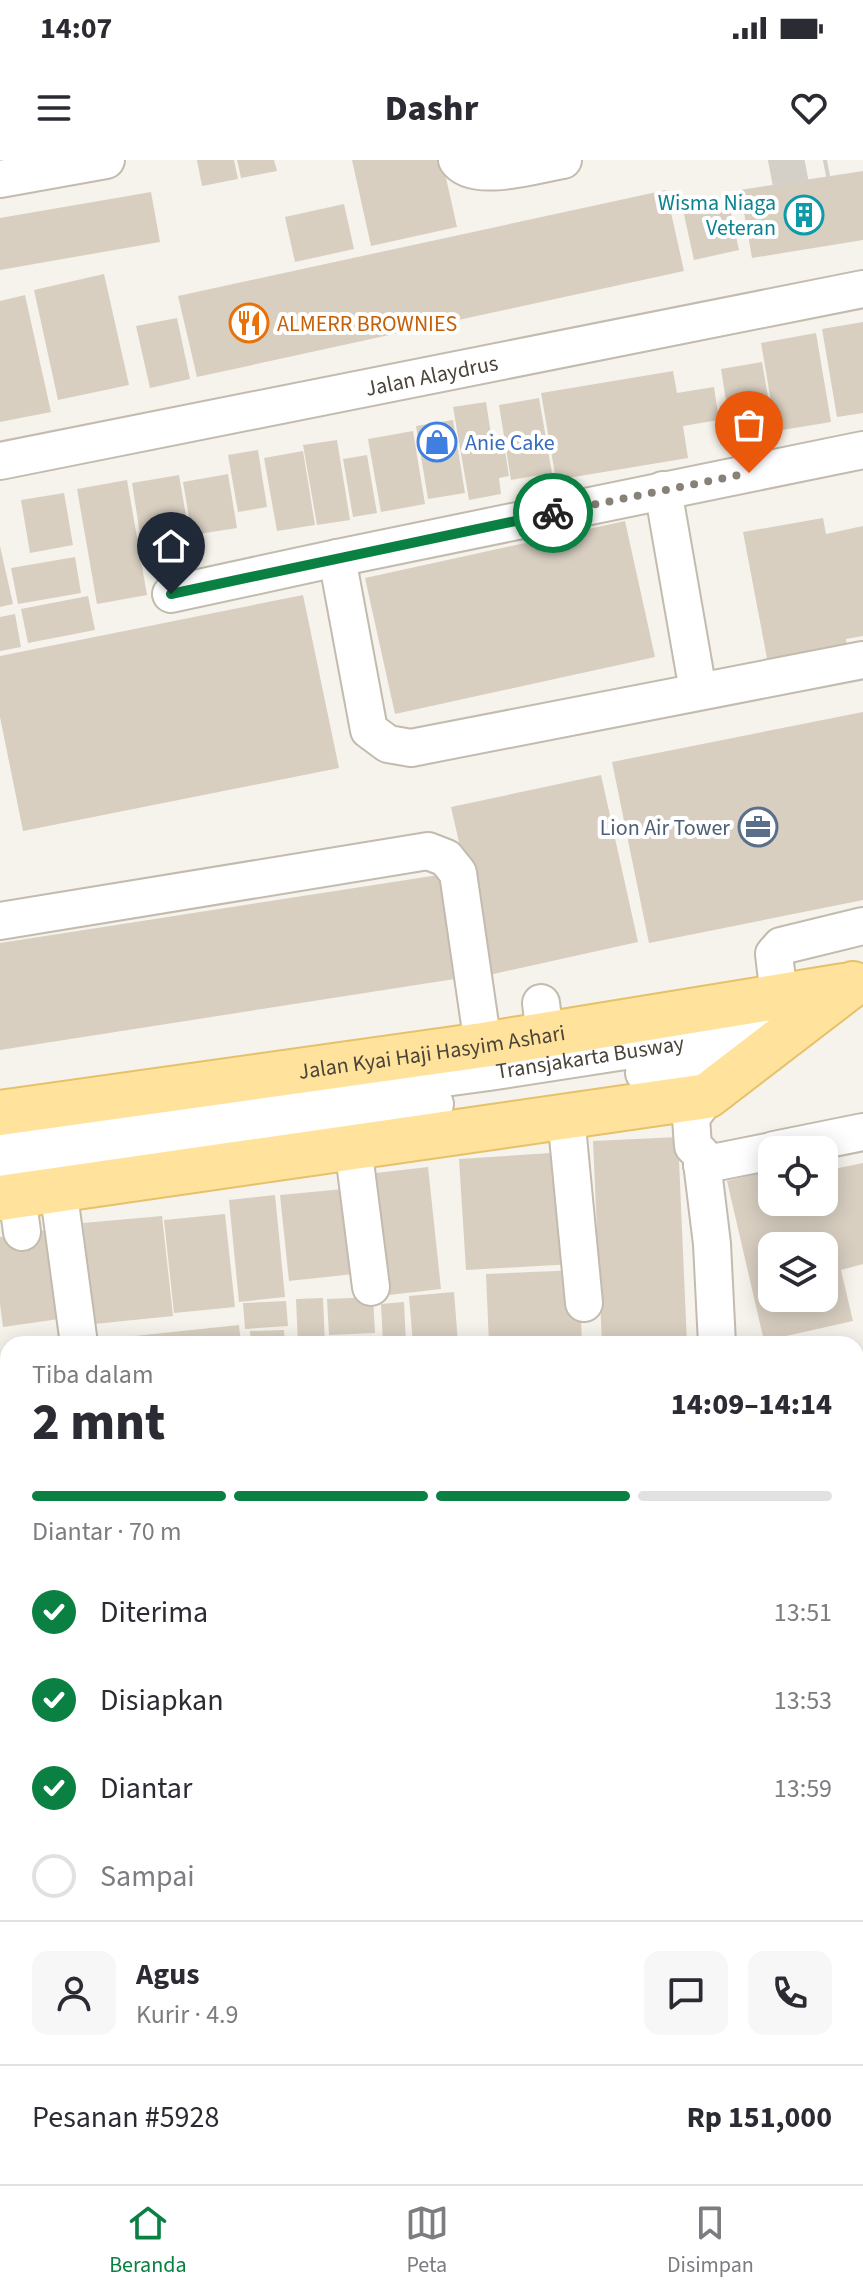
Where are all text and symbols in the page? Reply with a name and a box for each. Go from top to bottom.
text: 14:07 [40,7,112,50]
text: Dashr [385,83,478,134]
icon: menu [32,86,76,130]
icon: heart [787,86,831,130]
place label: Wisma Niaga Veteran [658,187,776,244]
building icon: Wisma Niaga Veteran [783,194,825,236]
restaurant icon: ALMERR BROWNIES [228,302,270,344]
place label: ALMERR BROWNIES [277,308,457,340]
street label: Jalan Alaydrus [363,347,501,405]
pin [715,391,783,473]
icon: bag [727,403,771,447]
shop icon: Anie Cake [416,421,458,463]
place label: Anie Cake [465,427,555,459]
courier [513,473,593,553]
icon: bike [531,491,575,535]
pin [137,512,205,594]
icon: home [149,524,193,568]
office icon: Lion Air Tower [737,806,779,848]
place label: Lion Air Tower [600,812,730,844]
street label: Jalan Kyai Haji Hasyim Ashari [296,1017,568,1088]
street label: Transjakarta Busway [494,1027,687,1088]
map controls [758,1136,838,1312]
button: locate [758,1136,838,1216]
button: layers [758,1232,838,1312]
text: Tiba dalam [32,1356,153,1393]
text: 14:09–14:14 [671,1383,832,1426]
text: 2 mnt [32,1386,165,1460]
text: Diantar · 70 m [32,1513,182,1550]
icon: check [32,1590,76,1634]
text: Diterima [100,1591,208,1634]
text: 13:51 [774,1594,832,1631]
icon: check [32,1678,76,1722]
text: Disiapkan [100,1679,224,1722]
text: 13:53 [774,1682,832,1719]
icon: check [32,1766,76,1810]
text: Diantar [100,1767,192,1810]
text: 13:59 [774,1770,832,1807]
text: Sampai [100,1855,195,1898]
button: person [32,1951,116,2035]
button: chat [644,1951,728,2035]
button: phone [748,1951,832,2035]
text: Agus [136,1953,200,1996]
text: Kurir · 4.9 [136,1996,238,2033]
text: Pesanan #5928 [32,2096,219,2139]
text: Rp 151,000 [686,2096,832,2139]
tab: Beranda [109,2201,187,2281]
tab: Peta [405,2201,449,2281]
tab: Disimpan [667,2201,754,2281]

